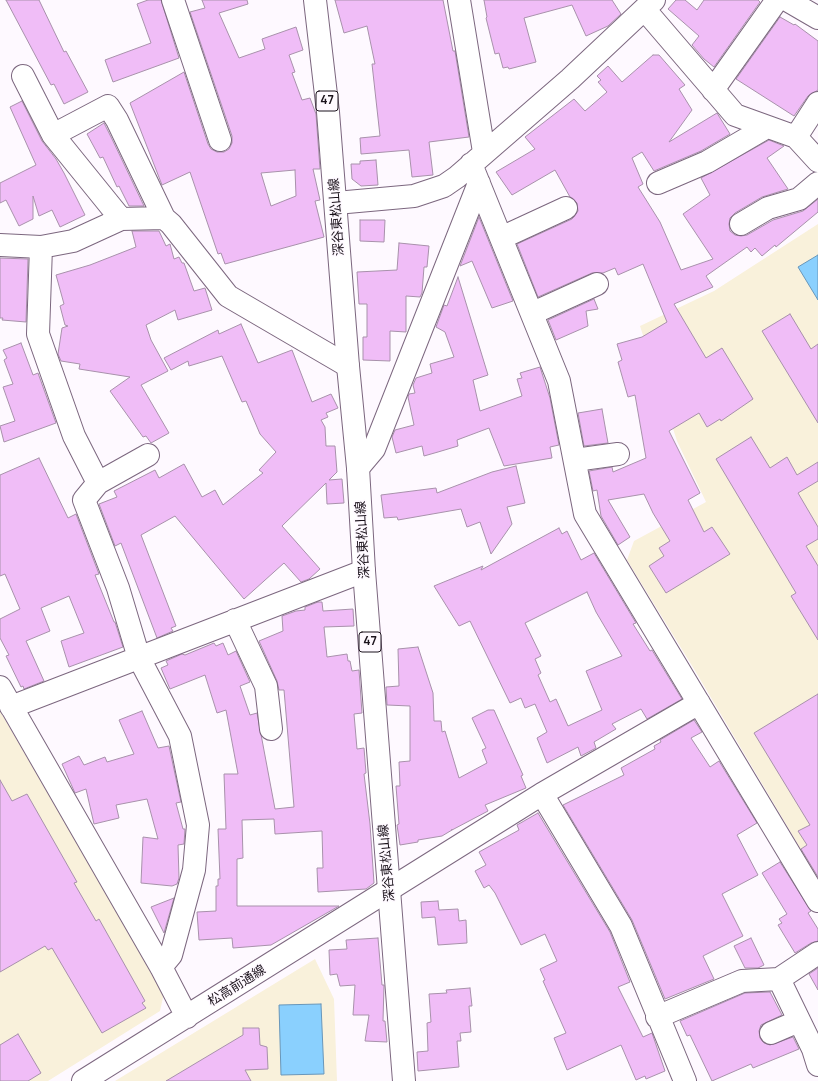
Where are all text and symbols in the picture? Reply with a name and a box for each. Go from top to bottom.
road number: 47 [316,91,338,111]
street label: 深谷東松山線 [326,178,348,256]
street label: 深谷東松山線 [353,501,373,579]
road number: 47 [359,632,381,652]
street label: 深谷東松山線 [376,823,398,903]
street label: 松高前通線 [205,962,269,1010]

